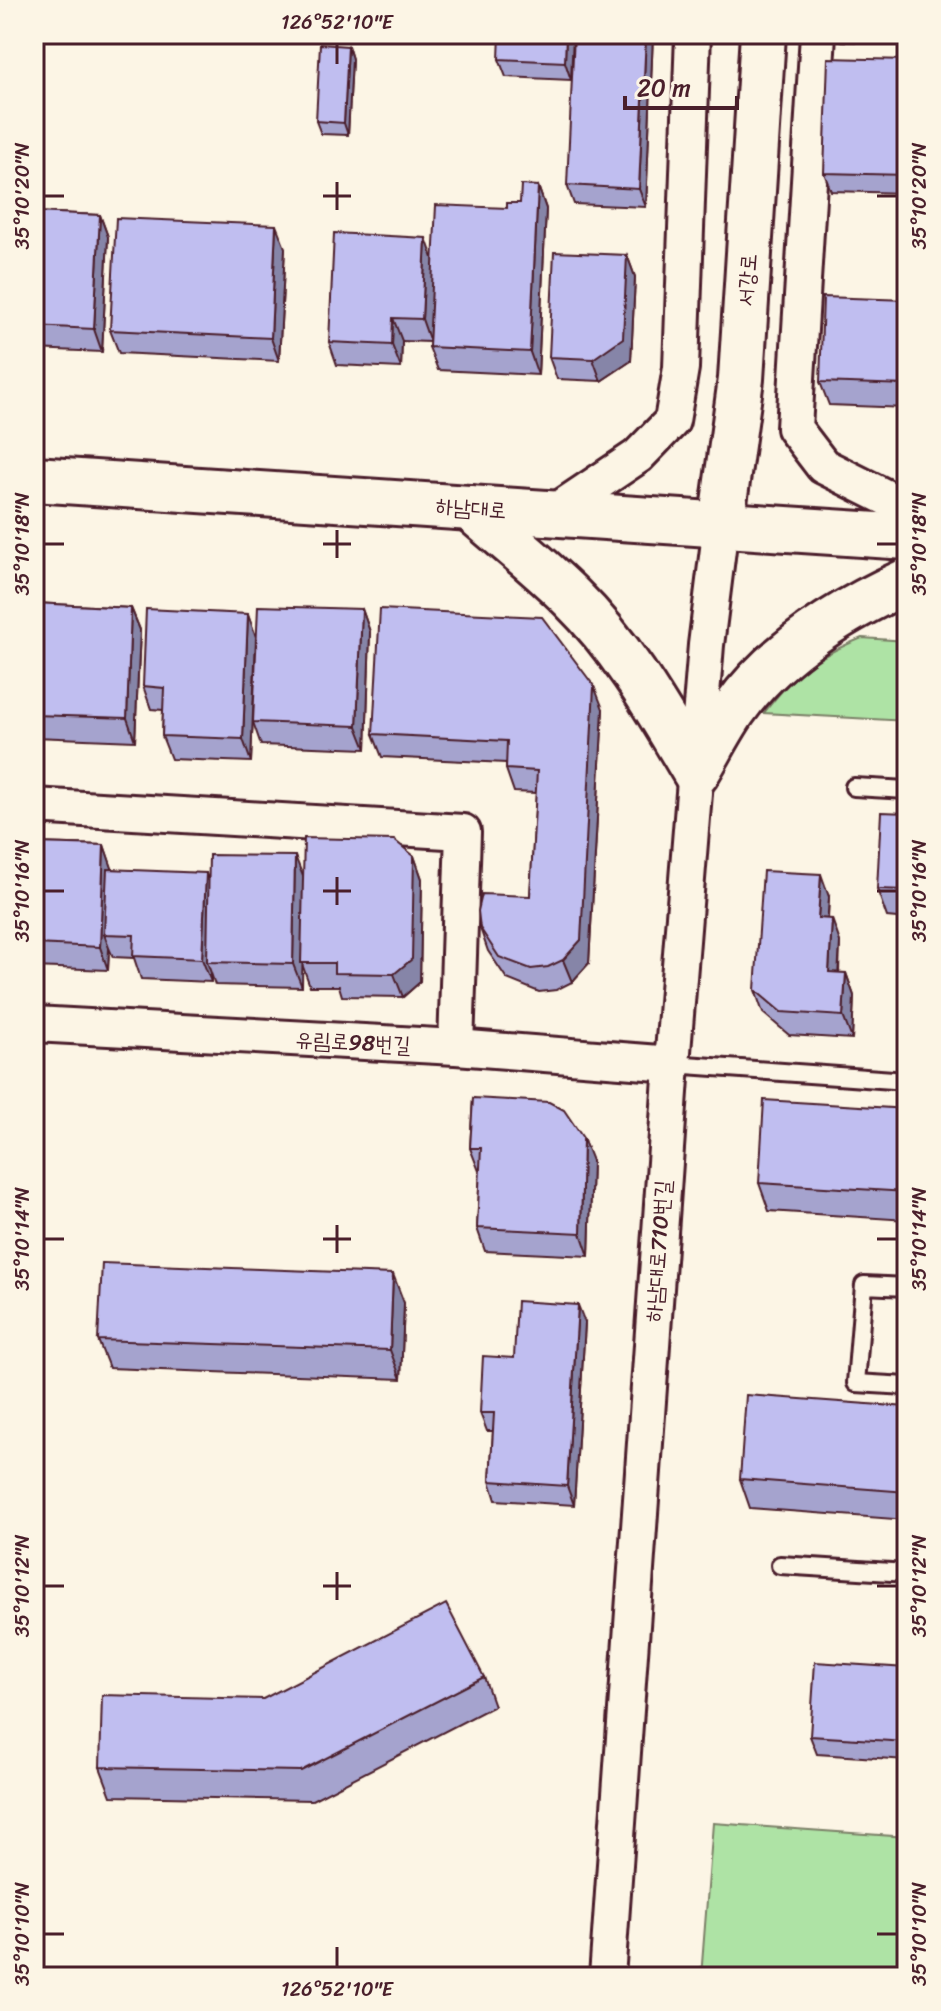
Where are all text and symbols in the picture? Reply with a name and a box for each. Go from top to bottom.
text: 126°52'10"E [281,5,395,40]
scale bar [625,60,737,110]
text: 20 m [637,67,691,109]
text: 35°10'20"N [5,142,40,249]
text: 35°10'20"N [902,142,937,249]
street label: 서강로 [726,252,768,308]
street label: 하남대로 [434,486,508,530]
text: 35°10'18"N [5,492,40,596]
text: 35°10'18"N [902,492,937,596]
text: 35°10'16"N [5,840,40,942]
text: 35°10'16"N [902,840,937,942]
street label: 유림로98번길 [294,1020,412,1065]
street label: 하남대로710번길 [634,1178,682,1323]
text: 35°10'14"N [5,1187,40,1291]
text: 35°10'14"N [902,1187,937,1291]
text: 35°10'12"N [5,1535,40,1637]
text: 35°10'12"N [902,1535,937,1637]
text: 35°10'10"N [5,1882,40,1986]
text: 35°10'10"N [902,1882,937,1986]
text: 126°52'10"E [281,1972,395,2007]

